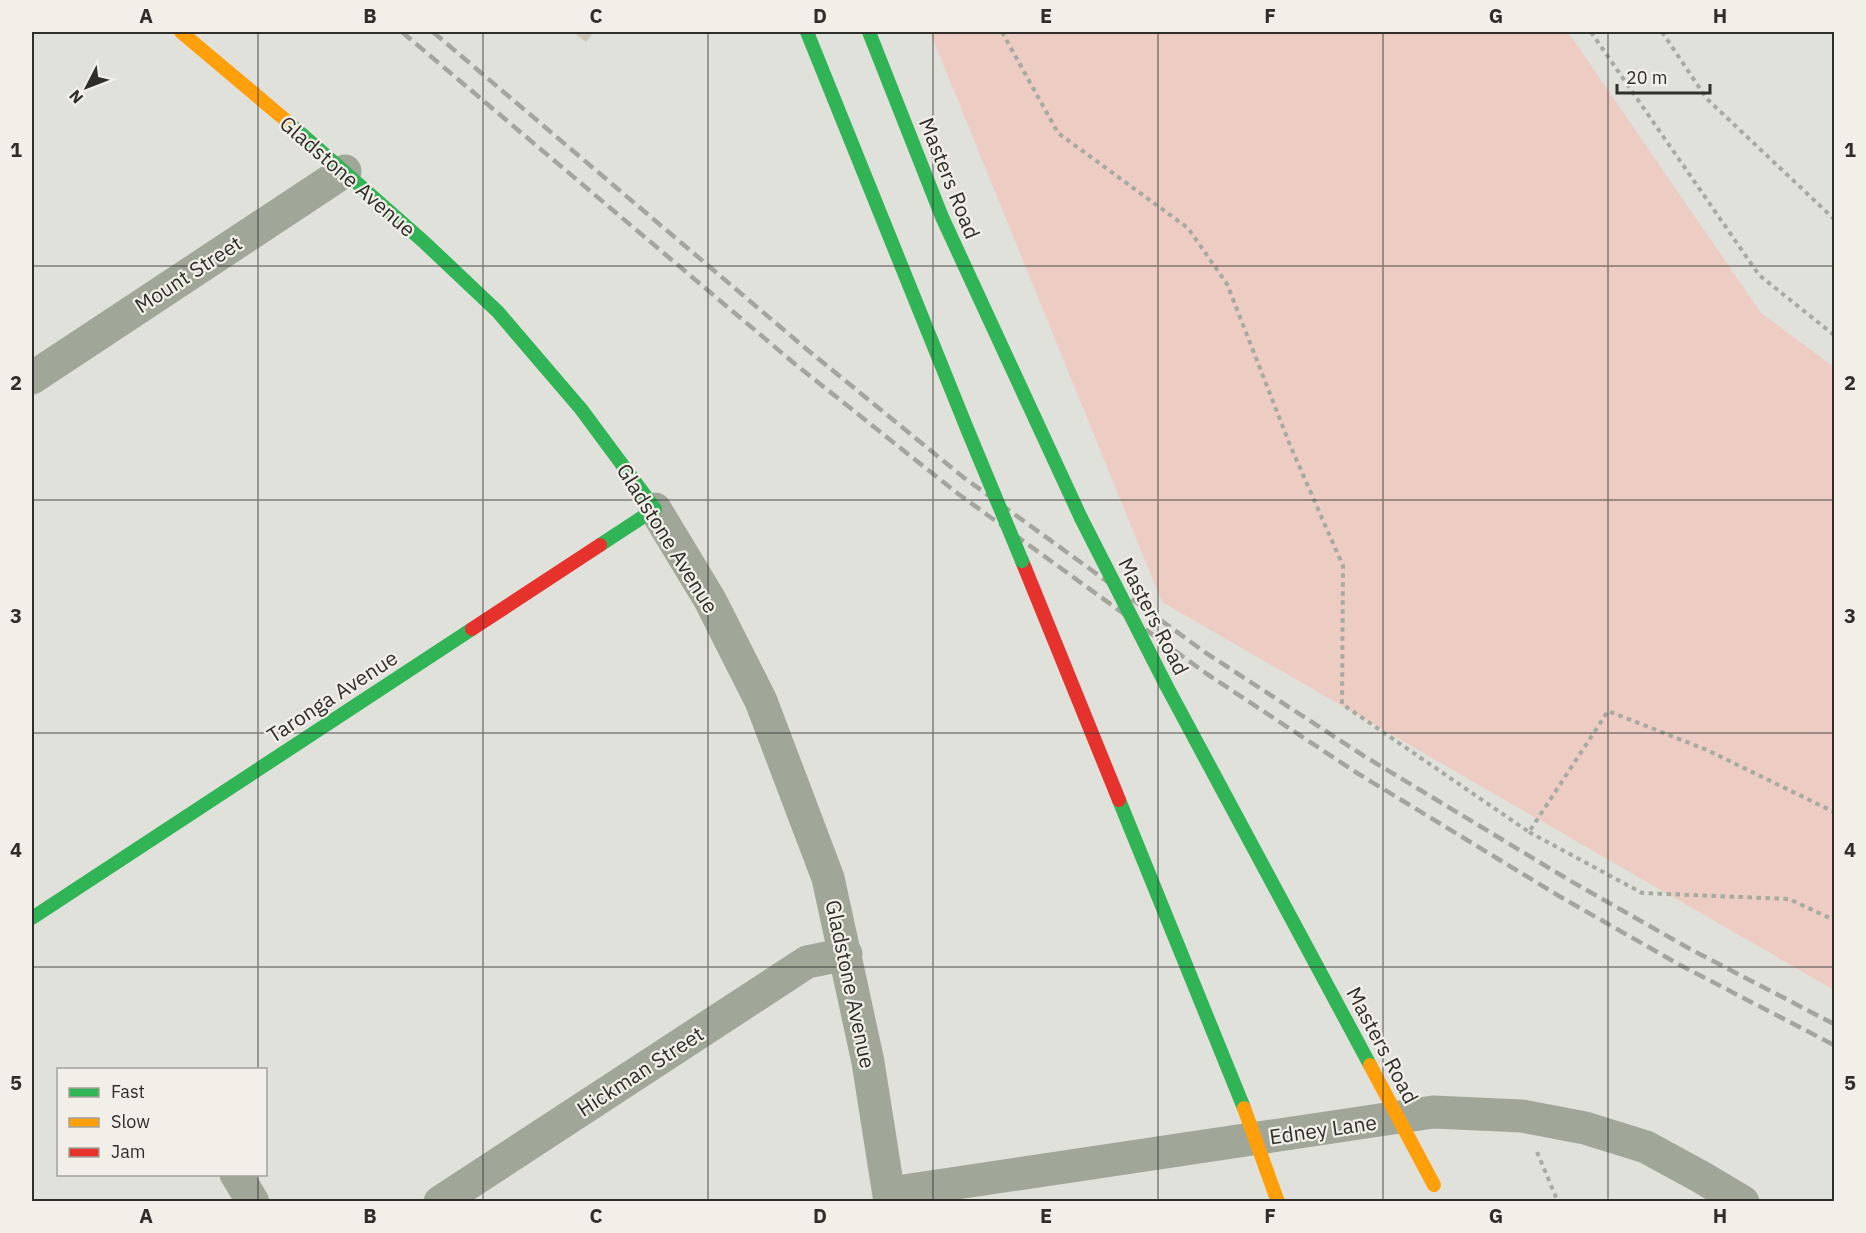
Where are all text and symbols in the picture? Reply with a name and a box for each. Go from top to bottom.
text: A [139,2,153,29]
text: B [363,2,377,29]
text: C [589,2,603,29]
text: D [813,2,827,29]
text: E [1040,2,1052,29]
text: F [1264,2,1276,29]
text: G [1489,2,1503,29]
text: H [1713,2,1727,29]
north arrow [57,57,117,117]
scale bar [1617,57,1710,95]
text: 20 m [1626,66,1668,89]
text: N [65,86,87,108]
street label: Gladstone Avenue [274,109,422,243]
street label: Masters Road [913,113,987,243]
text: 1 [10,136,22,163]
text: 1 [1844,136,1856,163]
street label: Mount Street [129,229,247,319]
text: 2 [10,369,22,396]
text: 2 [1844,369,1856,396]
street label: Gladstone Avenue [611,458,725,618]
street label: Masters Road [1112,552,1196,680]
text: 3 [10,602,22,629]
text: 3 [1844,602,1856,629]
street label: Taronga Avenue [261,643,403,749]
text: 4 [10,836,22,863]
text: 4 [1844,836,1856,863]
street label: Gladstone Avenue [819,897,883,1071]
street label: Masters Road [1341,982,1425,1108]
street label: Hickman Street [571,1020,709,1122]
legend [57,1068,267,1176]
text: 5 [10,1069,22,1096]
text: 5 [1844,1069,1856,1096]
text: Fast [111,1080,145,1103]
street label: Edney Lane [1267,1108,1379,1150]
text: Slow [111,1110,150,1133]
text: Jam [111,1140,146,1163]
text: A [139,1202,153,1229]
text: B [363,1202,377,1229]
text: C [589,1202,603,1229]
text: D [813,1202,827,1229]
text: E [1040,1202,1052,1229]
text: F [1264,1202,1276,1229]
text: G [1489,1202,1503,1229]
text: H [1713,1202,1727,1229]

